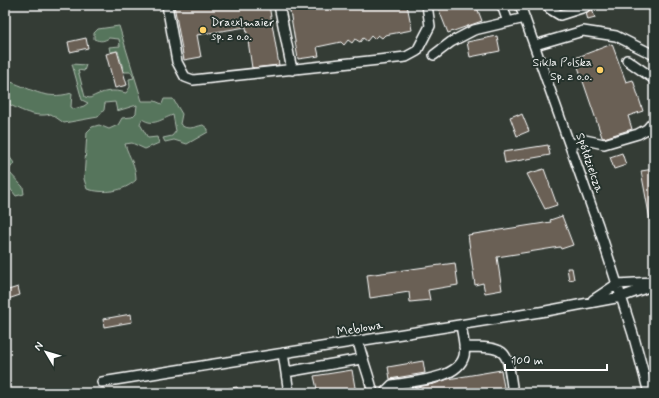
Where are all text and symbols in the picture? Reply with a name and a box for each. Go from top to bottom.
place label: Draexlmaier sp. z o.o. [211,15,274,45]
marker: Draexlmaier sp. z o.o. [198,25,208,35]
place label: Sikla Polska Sp. z o.o. [533,55,592,85]
marker: Sikla Polska Sp. z o.o. [595,65,605,75]
street label: Spółdzielcza [571,131,607,196]
street label: Meblowa [336,317,385,341]
north arrow [26,332,66,372]
text: N [31,339,47,354]
scale bar [505,346,607,372]
text: 100 m [511,353,543,369]

